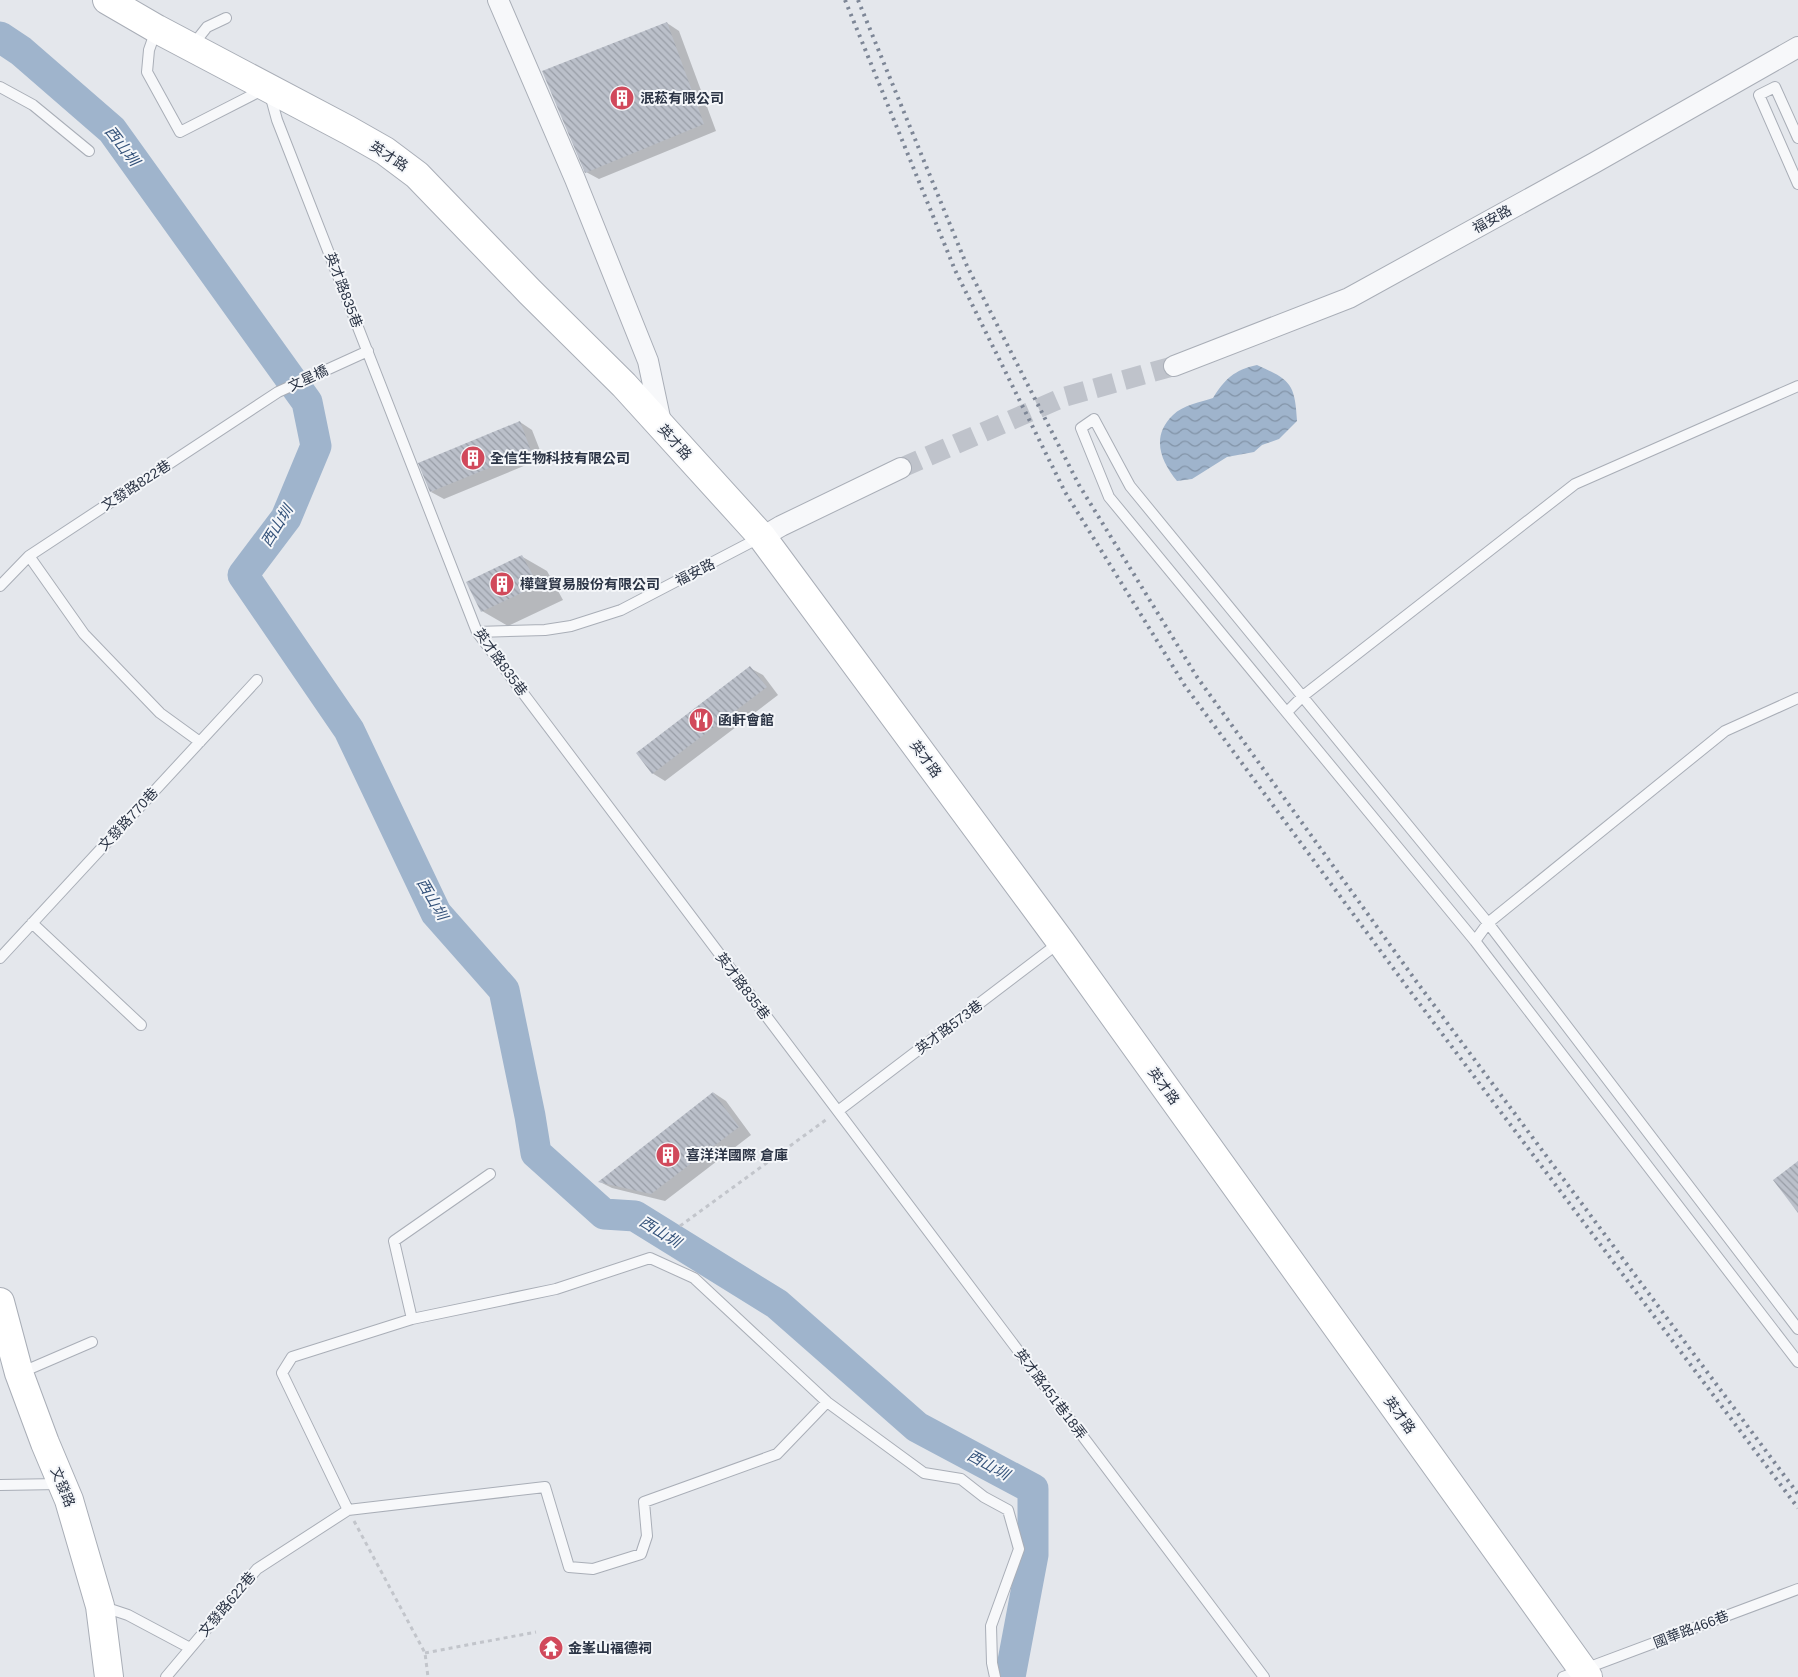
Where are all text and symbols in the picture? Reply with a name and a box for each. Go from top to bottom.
building icon: 泯菘有限公司 [609,85,635,111]
place label: 泯菘有限公司 [640,90,724,106]
water label: 西山圳 [102,123,144,170]
street label: 英才路 [367,138,411,174]
street label: 福安路 [1470,202,1514,236]
street label: 英才路835巷 [322,250,366,330]
street label: 文星橋 [286,362,330,394]
street label: 英才路 [655,421,695,463]
building icon: 全信生物科技有限公司 [460,445,486,471]
place label: 全信生物科技有限公司 [490,450,630,466]
street label: 文發路822巷 [98,457,174,513]
water label: 西山圳 [257,500,297,549]
street label: 福安路 [673,555,717,589]
building icon: 樺聲貿易股份有限公司 [489,571,515,597]
place label: 樺聲貿易股份有限公司 [520,576,660,592]
street label: 英才路835巷 [471,625,531,699]
restaurant icon: 函軒會館 [688,707,714,733]
place label: 函軒會館 [718,712,774,728]
street label: 英才路 [907,737,945,781]
street label: 文發路770巷 [95,785,161,853]
water label: 西山圳 [414,875,452,924]
street label: 英才路835巷 [713,949,773,1023]
street label: 英才路573巷 [912,997,986,1057]
street label: 英才路 [1145,1064,1183,1108]
building icon: 喜洋洋國際 倉庫 [655,1142,681,1168]
place label: 喜洋洋國際 倉庫 [686,1147,788,1163]
water label: 西山圳 [637,1212,686,1252]
street label: 英才路451巷18弄 [1012,1346,1090,1442]
street label: 英才路 [1381,1393,1419,1437]
water label: 西山圳 [964,1446,1014,1484]
street label: 文發路 [48,1465,78,1509]
street label: 文發路622巷 [195,1568,259,1640]
street label: 國華路466巷 [1651,1607,1731,1651]
temple icon: 金峯山福德祠 [538,1635,564,1661]
place label: 金峯山福德祠 [568,1640,652,1656]

